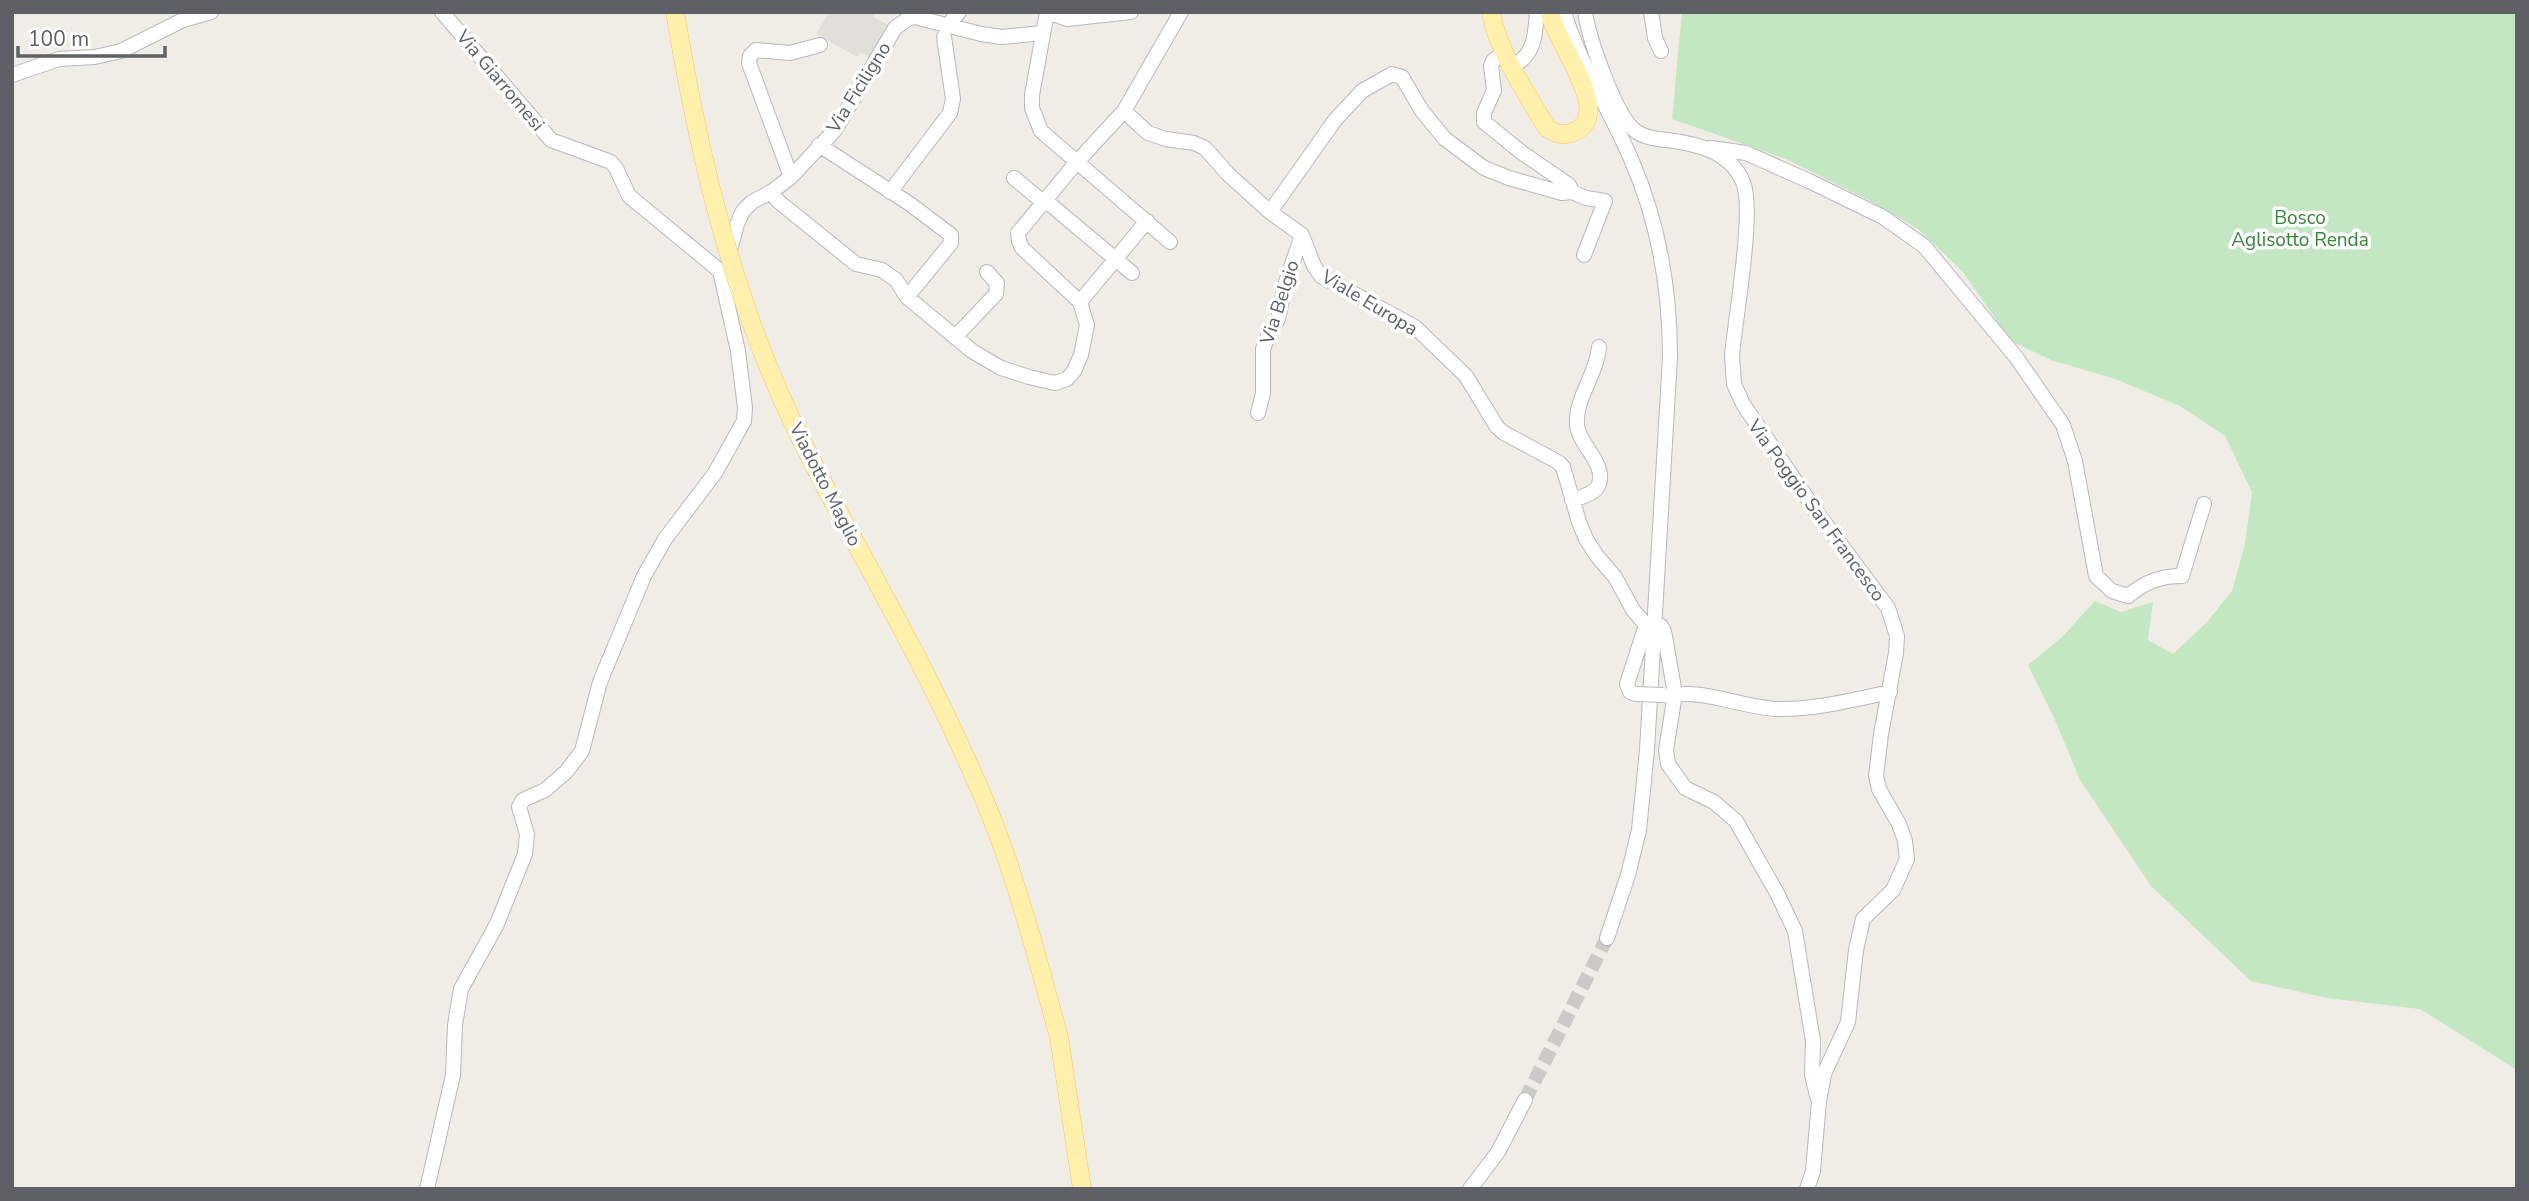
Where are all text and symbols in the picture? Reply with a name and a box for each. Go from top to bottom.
scale bar [18,14,164,58]
street label: Via Giarromesi [450,24,550,137]
text: 100 m [28,25,89,53]
street label: Via Ficiligno [820,37,897,139]
park label: Bosco Aglisotto Renda [2231,205,2369,253]
street label: Via Belgio [1254,257,1306,349]
street label: Viale Europa [1316,263,1423,342]
street label: Via Poggio San Francesco [1741,414,1891,607]
street label: Viadotto Maglio [782,417,867,551]

